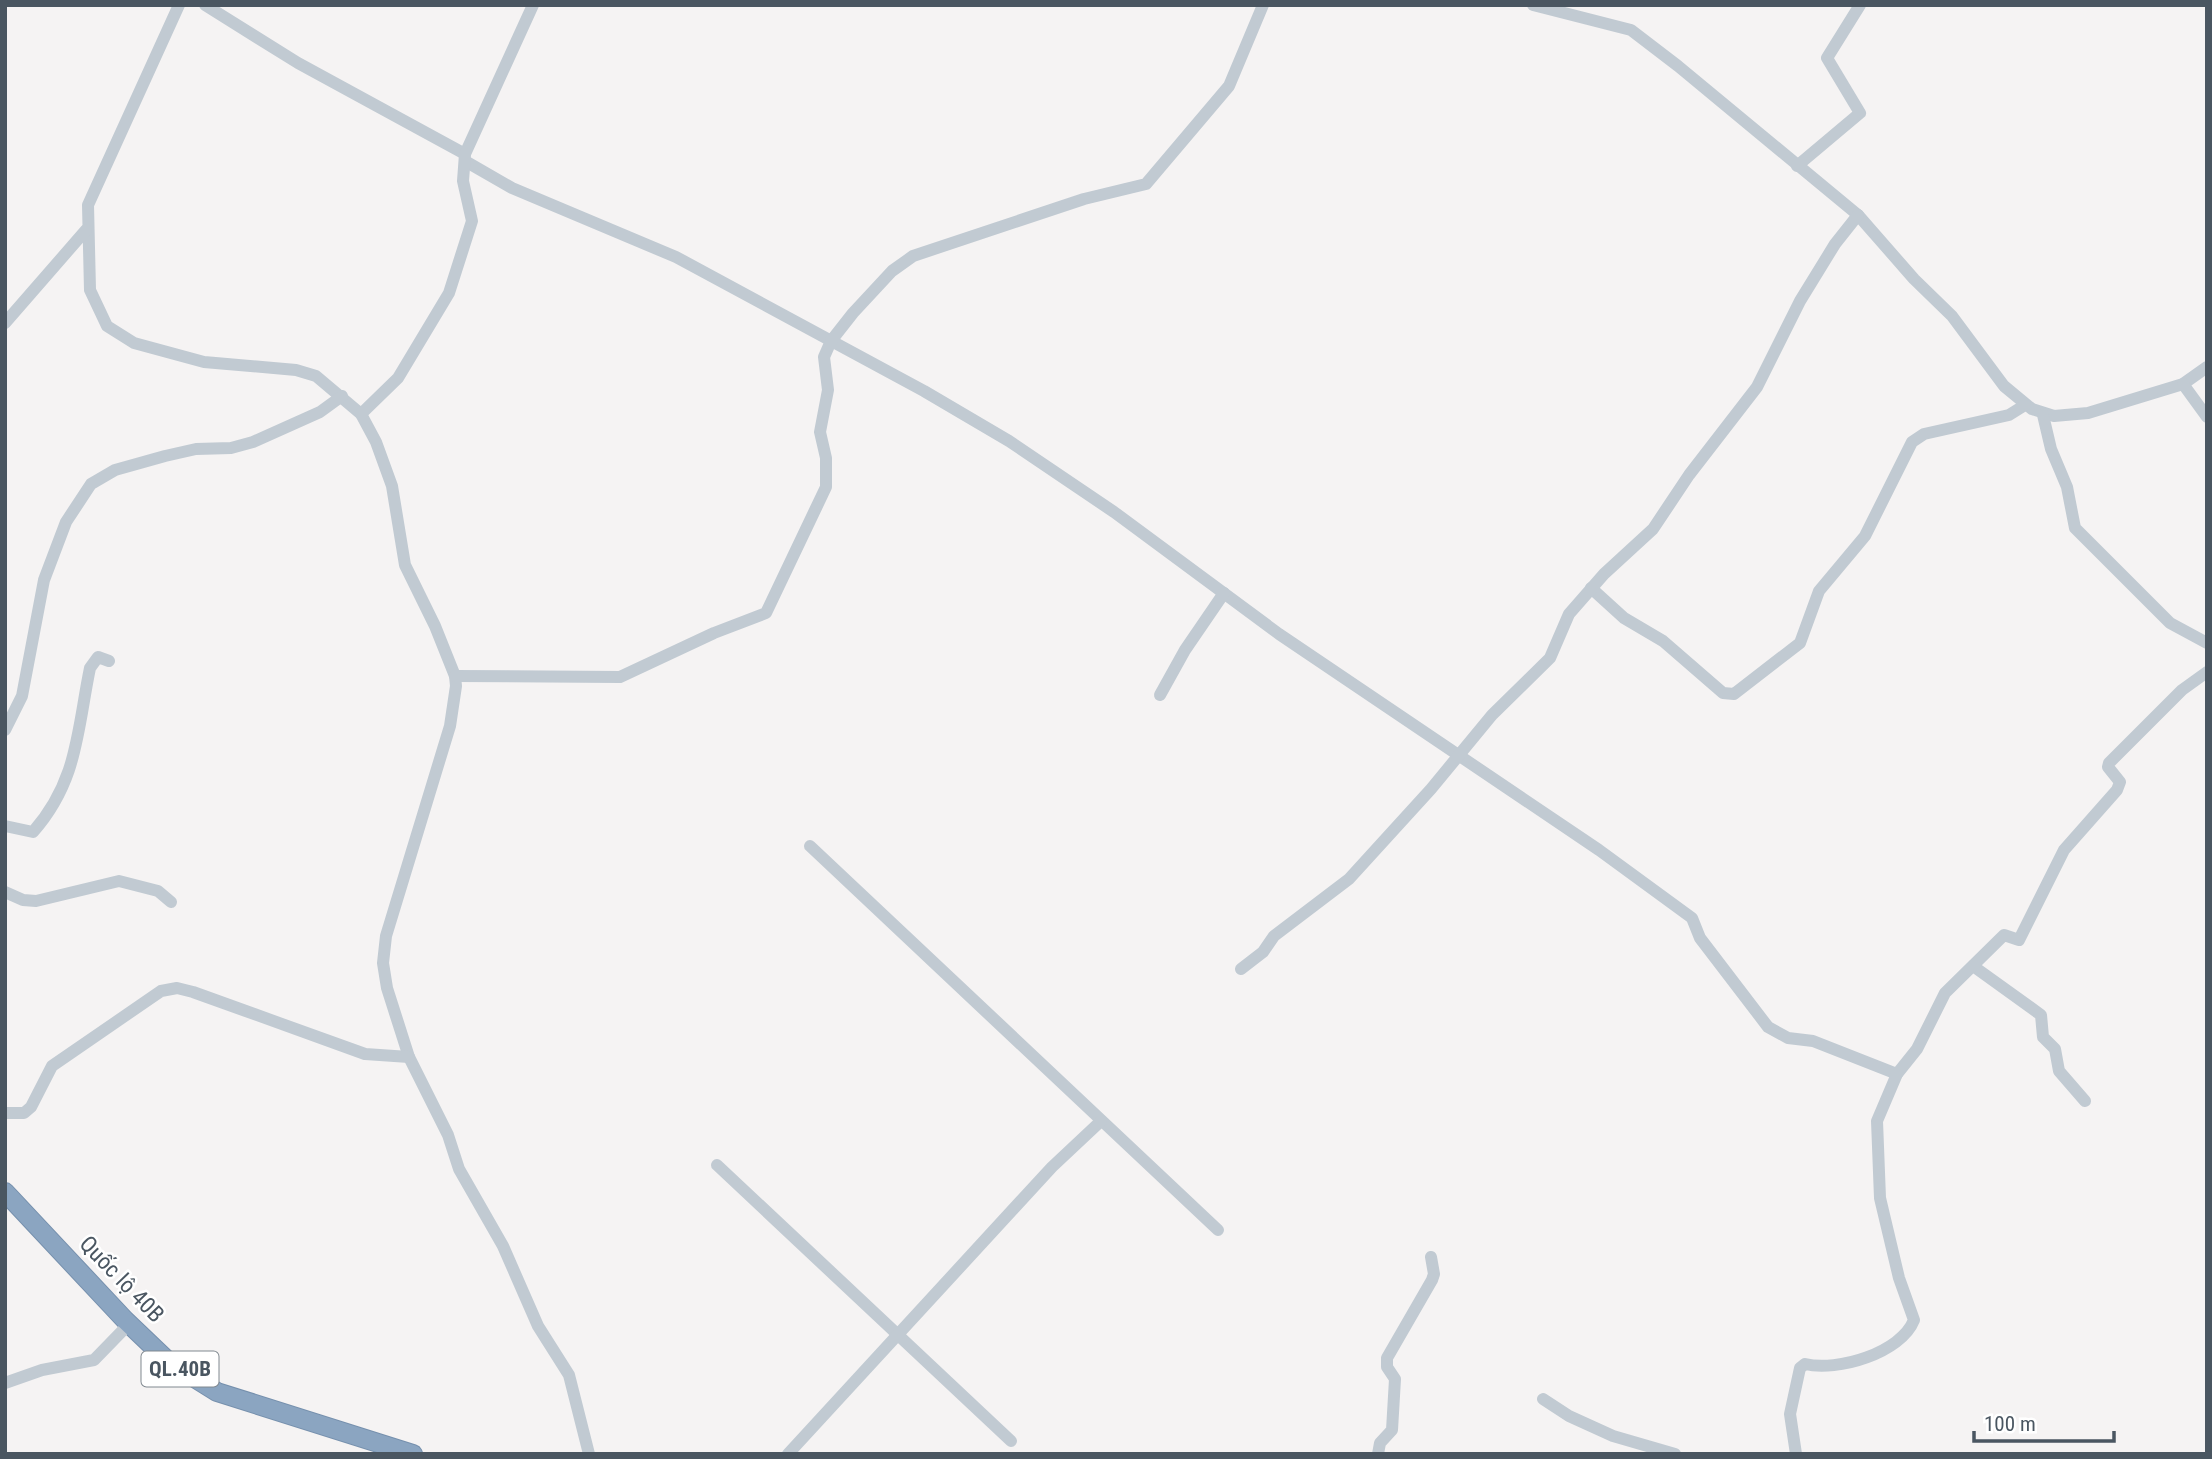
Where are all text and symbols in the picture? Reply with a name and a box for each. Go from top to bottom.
street label: Quốc lộ 40B [74,1230,169,1328]
road number: QL.40B [142,1352,218,1386]
scale bar [1974,1400,2114,1444]
text: 100 m [1984,1412,2036,1436]

